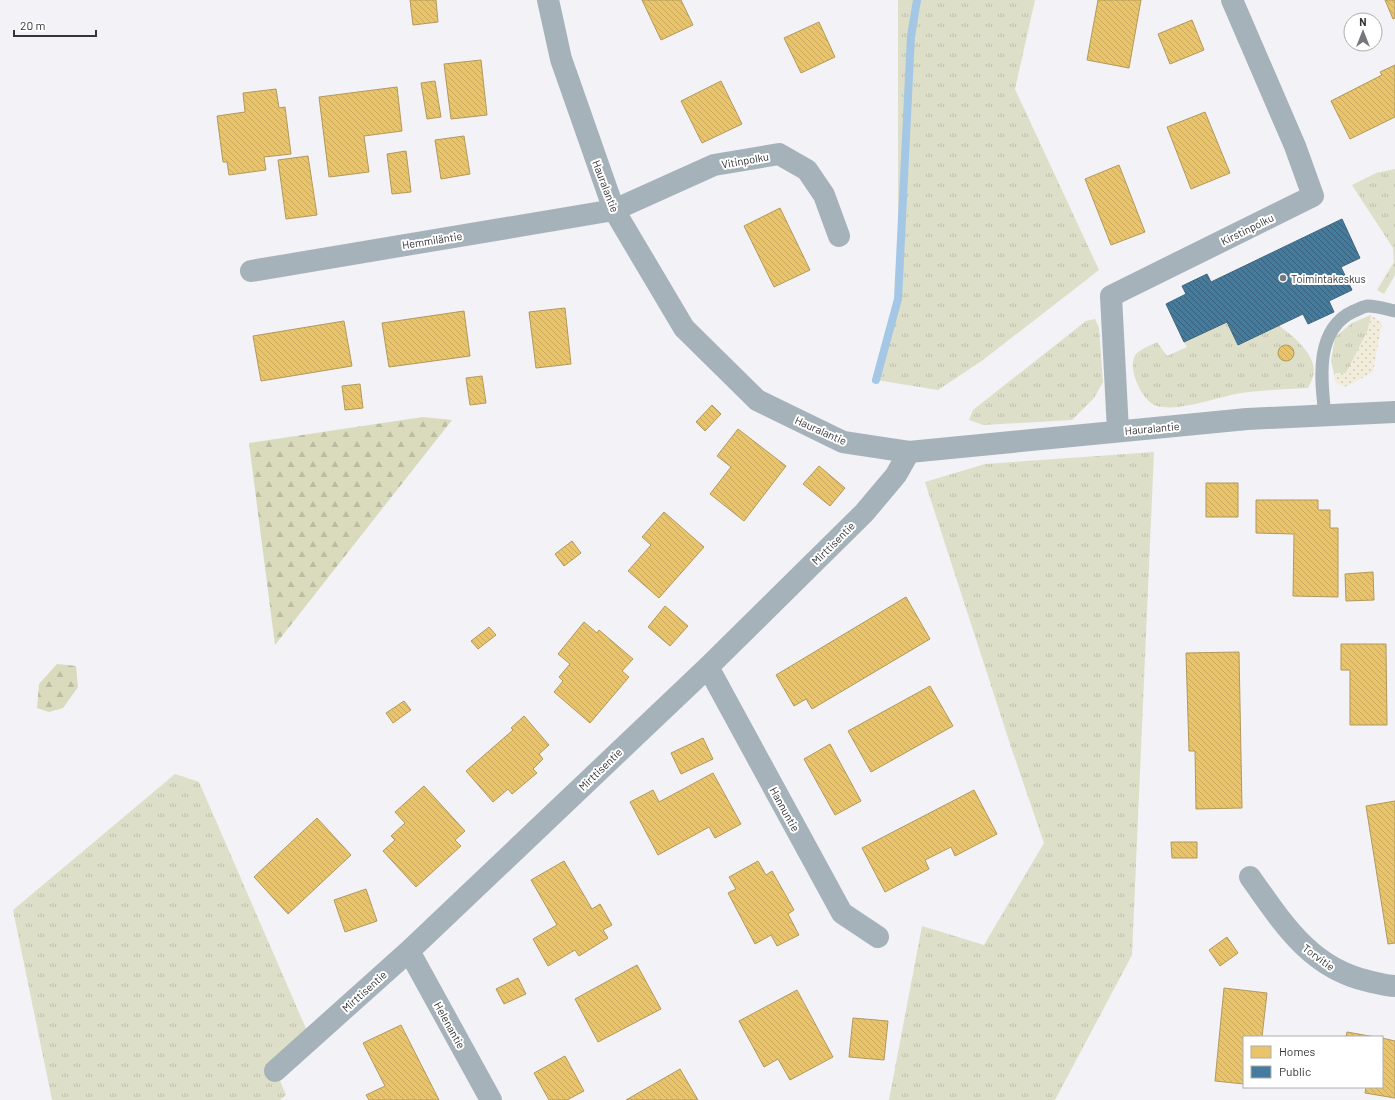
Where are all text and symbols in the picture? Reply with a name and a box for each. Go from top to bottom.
scale bar [14,12,96,38]
north arrow [1343,12,1383,52]
text: N [1359,15,1367,28]
text: 20 m [20,18,46,32]
street label: Vitinpolku [720,149,770,171]
street label: Hauralantie [590,158,622,214]
street label: Kirstinpolku [1218,211,1276,247]
street label: Hemmiläntie [401,229,463,251]
place label: Toimintakeskus [1291,272,1366,285]
marker: Toimintakeskus [1278,273,1288,283]
street label: Hauralantie [793,413,849,447]
street label: Hauralantie [1124,419,1180,437]
street label: Mirttisentie [809,519,857,567]
street label: Mirttisentie [576,745,625,793]
street label: Hannuntie [767,784,803,834]
street label: Torvitie [1300,941,1338,973]
street label: Mirttisentie [339,968,389,1014]
street label: Helenantie [432,999,468,1051]
legend [1243,1036,1383,1088]
text: Homes [1279,1044,1316,1058]
text: Public [1279,1064,1311,1078]

